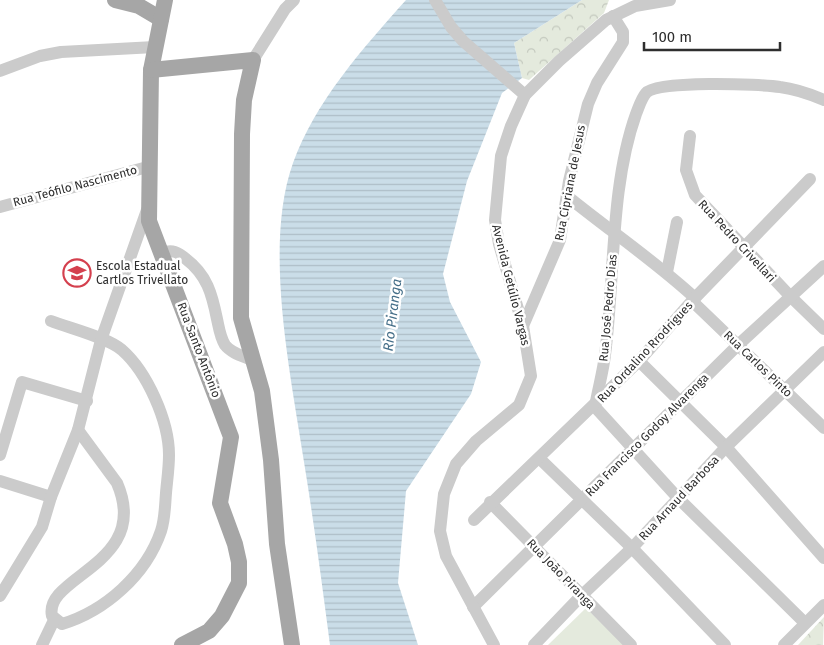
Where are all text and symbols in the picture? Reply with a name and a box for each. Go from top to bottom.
scale bar [644,20,780,52]
text: 100 m [652,28,692,46]
street label: Rua Cipriana de Jesus [552,123,588,242]
street label: Rua Teófilo Nascimento [11,163,139,209]
street label: Rua Pedro Crivellari [695,197,779,285]
street label: Avenida Getúlio Vargas [489,223,533,347]
street label: Rua José Pedro Dias [596,253,620,362]
school or university icon: Escola Estadual Cartlos Trivellato [62,258,92,288]
place label: Escola Estadual Cartlos Trivellato [96,259,188,287]
water label: Rio Piranga [380,278,405,352]
street label: Rua Ordalino Rrodrigues [594,298,696,405]
street label: Rua Santo Antônio [174,300,224,400]
street label: Rua Carlos Pinto [721,328,795,400]
street label: Rua Francisco Godoy Alvarenga [583,371,711,499]
street label: Rua Arnaud Barbosa [636,453,722,543]
street label: Rua João Piranga [524,536,598,612]

